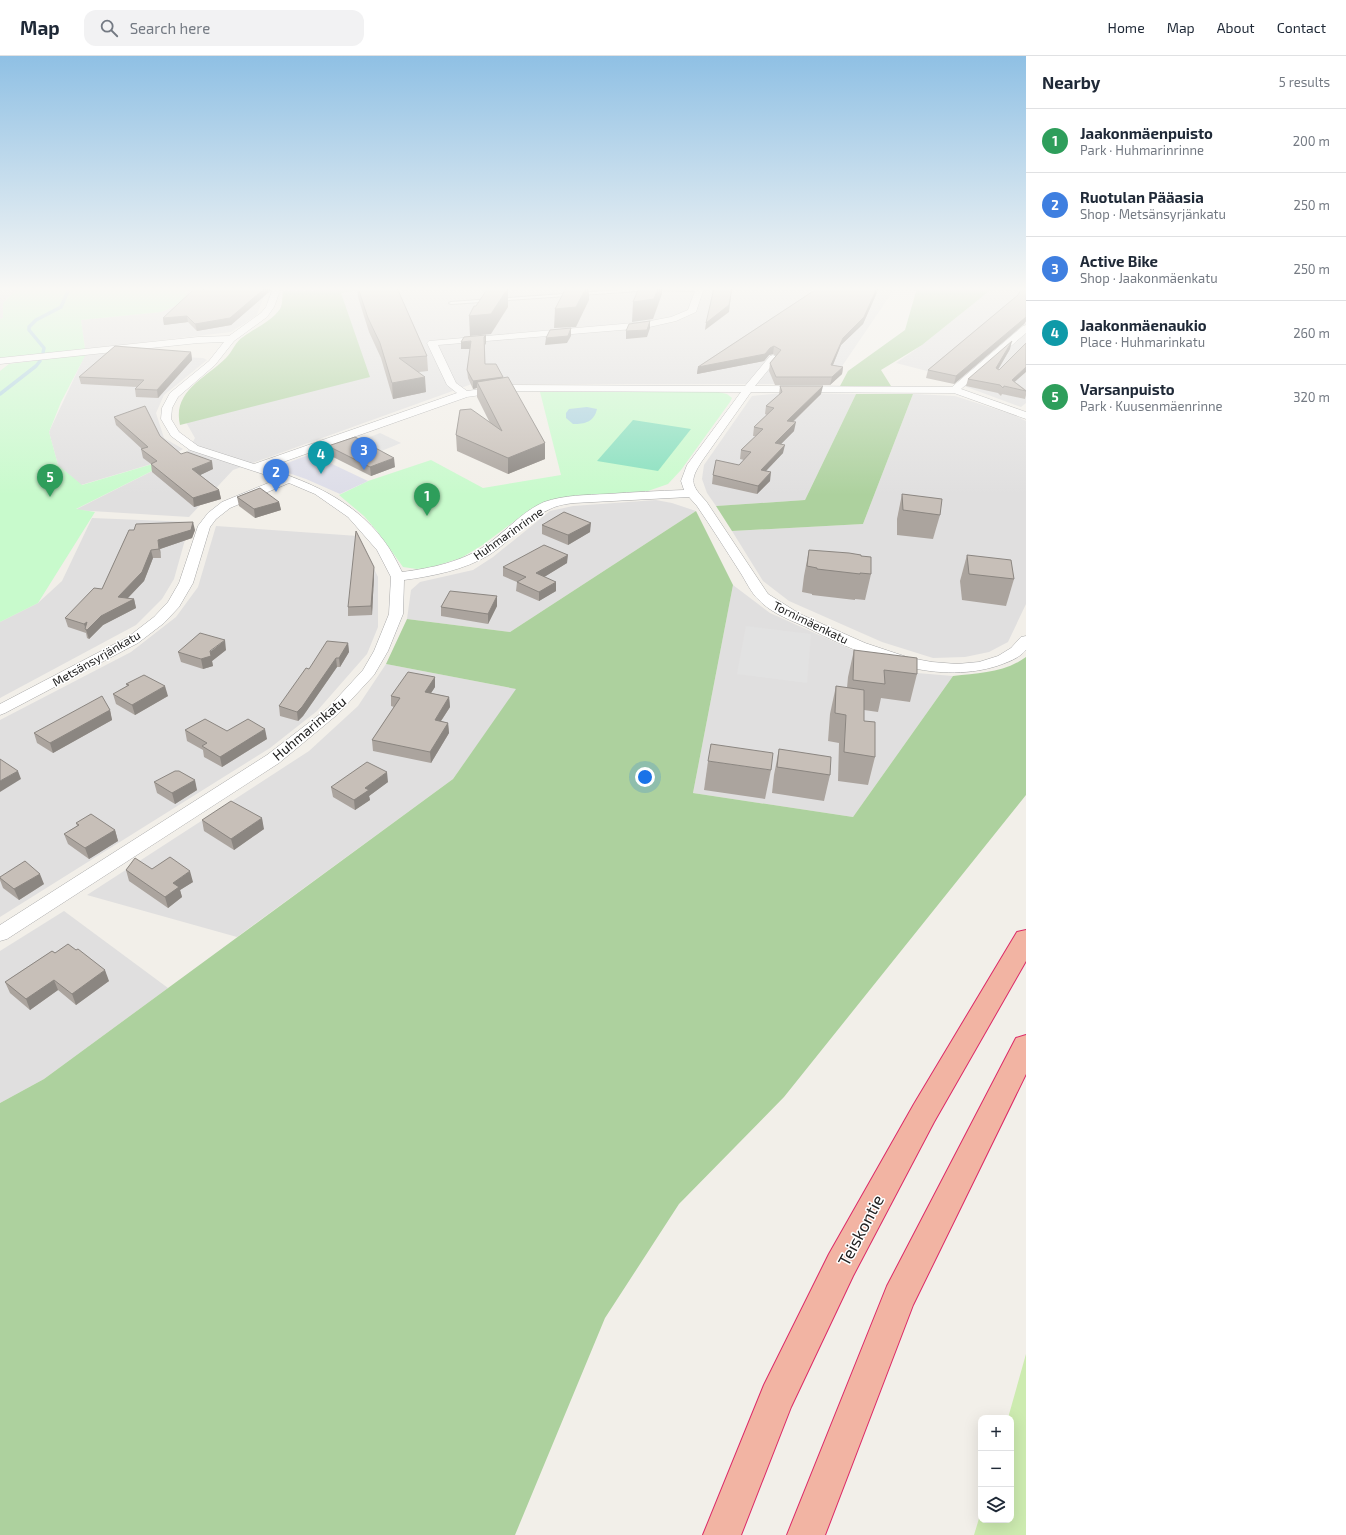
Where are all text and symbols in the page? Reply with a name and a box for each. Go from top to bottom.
search box [84,10,364,46]
text: Map [20,16,60,39]
icon: search [98,17,120,39]
text: Search here [130,19,210,37]
text: Home [1108,19,1145,36]
text: Map [1167,19,1195,36]
text: About [1217,19,1255,36]
text: Contact [1277,19,1326,36]
text: Nearby [1042,72,1100,92]
text: 5 results [1279,74,1330,90]
text: Jaakonmäenpuisto [1080,124,1213,142]
text: 1 [1052,133,1058,149]
text: 200 m [1293,133,1330,149]
text: Park · Huhmarinrinne [1080,142,1204,158]
text: Ruotulan Pääasia [1080,188,1204,206]
text: 2 [1051,197,1059,213]
text: 250 m [1294,197,1330,213]
text: Shop · Metsänsyrjänkatu [1080,206,1226,222]
text: Active Bike [1080,252,1158,270]
text: 3 [1051,261,1059,277]
text: 250 m [1294,261,1330,277]
text: Shop · Jaakonmäenkatu [1080,270,1218,286]
text: Jaakonmäenaukio [1080,316,1207,334]
text: 4 [1051,325,1059,341]
text: 260 m [1293,325,1330,341]
text: Place · Huhmarinkatu [1080,334,1205,350]
text: Varsanpuisto [1080,380,1175,398]
text: 5 [1051,389,1059,405]
text: 320 m [1293,389,1330,405]
text: Park · Kuusenmäenrinne [1080,398,1223,414]
pin: 3 [351,437,377,470]
pin: 4 [308,441,334,474]
pin: 2 [263,459,289,492]
pin: 5 [37,464,63,497]
pin: 1 [414,483,440,516]
street label: Huhmarinrinne [470,504,546,562]
street label: Tornimäenkatu [771,598,851,646]
street label: Metsänsyrjänkatu [50,627,143,690]
street label: Huhmarinkatu [269,692,349,764]
your location [635,767,655,787]
street label: Teiskontie [833,1191,887,1269]
map controls [978,1415,1014,1523]
button: + [978,1415,1014,1451]
button: − [978,1451,1014,1487]
button: layers [978,1487,1014,1523]

